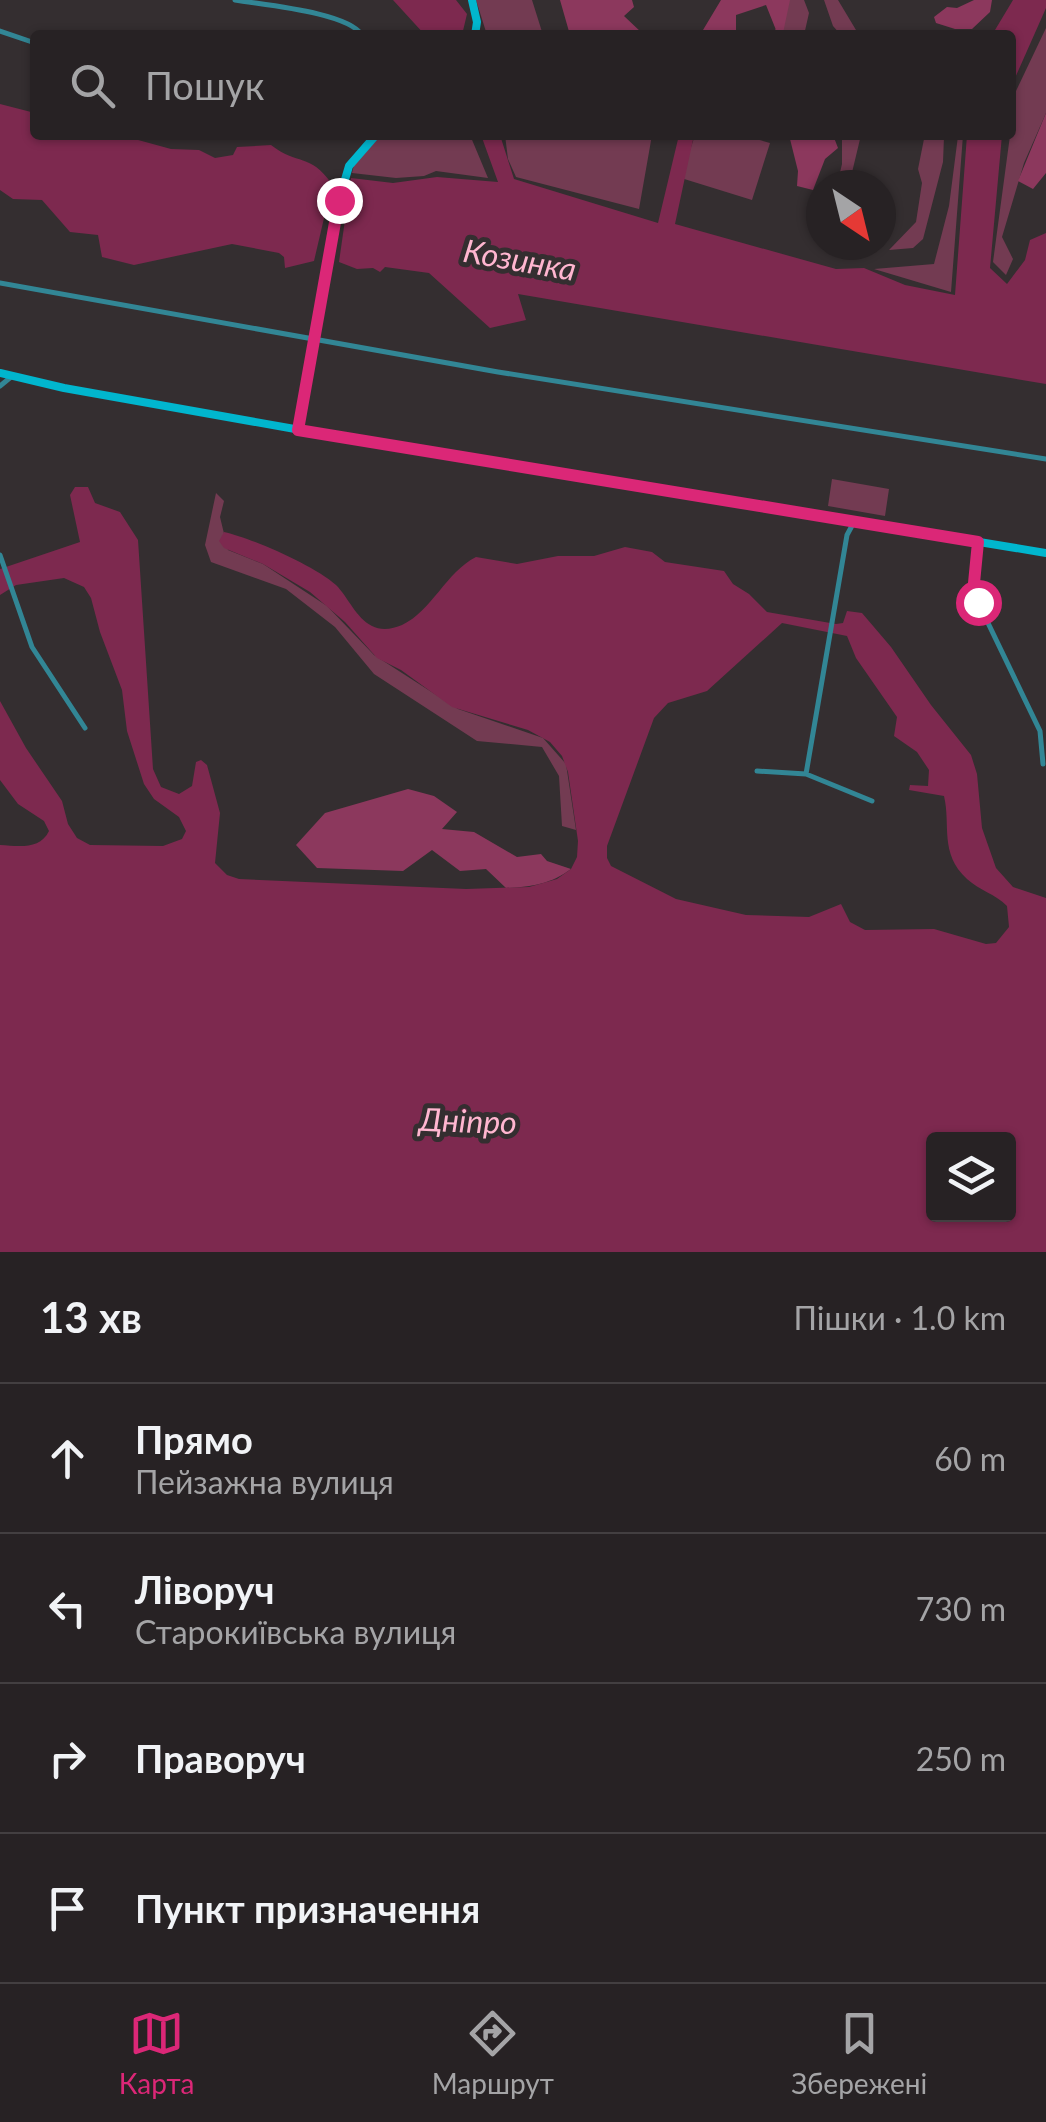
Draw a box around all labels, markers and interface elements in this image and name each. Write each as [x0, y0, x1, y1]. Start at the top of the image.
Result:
search box [30, 30, 1016, 140]
icon: search [65, 58, 120, 113]
text: Пошук [145, 62, 264, 108]
north arrow [806, 170, 896, 260]
route end [317, 178, 363, 224]
water label: Козинка [461, 230, 579, 288]
route start [956, 580, 1002, 626]
water label: Дніпро [416, 1099, 518, 1141]
map controls [926, 1132, 1016, 1222]
button: layers [926, 1132, 1016, 1222]
text: 13 хв [40, 1292, 142, 1342]
text: Пішки · 1.0 km [794, 1298, 1006, 1337]
text: Прямо [135, 1416, 253, 1462]
icon: ahead [40, 1431, 95, 1486]
text: 60 m [934, 1439, 1006, 1478]
text: Пейзажна вулиця [135, 1462, 394, 1501]
text: Ліворуч [135, 1566, 275, 1612]
icon: left [40, 1581, 95, 1636]
text: 730 m [916, 1589, 1006, 1628]
text: Старокиївська вулиця [135, 1612, 456, 1651]
icon: right [40, 1731, 95, 1786]
text: Праворуч [135, 1735, 306, 1781]
text: 250 m [916, 1739, 1006, 1778]
icon: arrive [40, 1881, 95, 1936]
text: Пункт призначення [135, 1885, 480, 1931]
tab: Карта [119, 2006, 194, 2100]
tab: Маршрут [432, 2006, 554, 2100]
tab: Збережені [791, 2006, 927, 2100]

